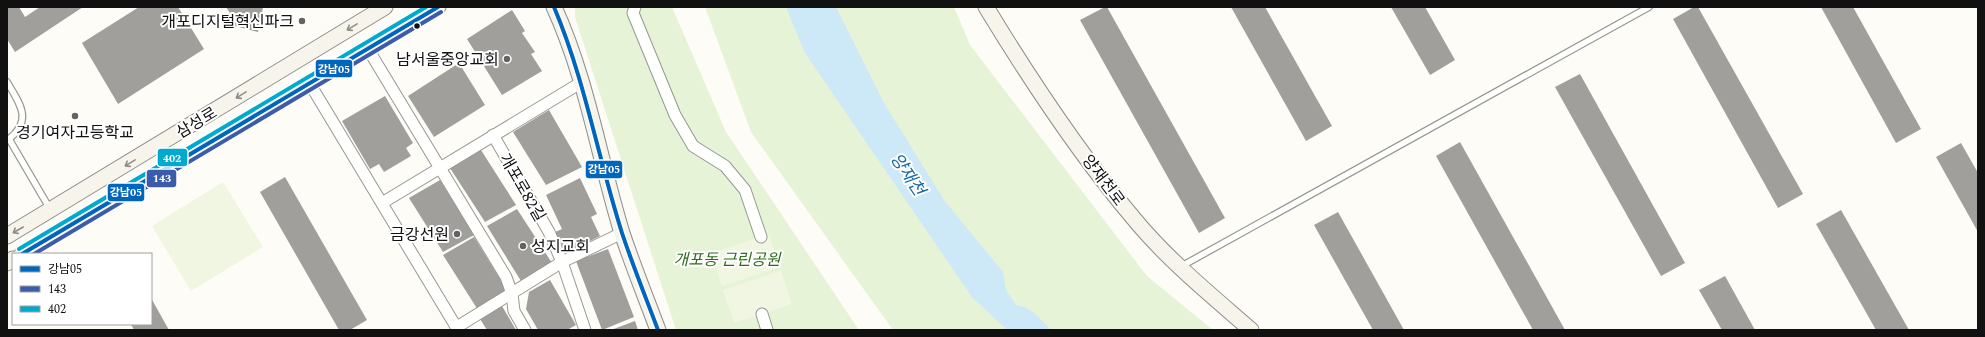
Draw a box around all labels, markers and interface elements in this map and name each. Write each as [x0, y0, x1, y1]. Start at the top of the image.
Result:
place label: 개포디지털혁신파크 [162, 10, 294, 34]
marker: 개포디지털혁신파크 [297, 16, 307, 26]
unlabelled marker [412, 21, 422, 31]
one-way arrow [346, 24, 358, 32]
place label: 남서울중앙교회 [396, 48, 499, 72]
marker: 남서울중앙교회 [502, 54, 512, 64]
line badge: 강남05 [315, 59, 353, 78]
text: 강남05 [318, 61, 350, 78]
one-way arrow [236, 91, 247, 99]
street label: 삼성로 [171, 101, 222, 145]
marker: 경기여자고등학교 [70, 111, 80, 121]
place label: 경기여자고등학교 [16, 121, 134, 145]
line badge: 402 [157, 148, 188, 167]
water label: 양재천 [883, 148, 932, 203]
street label: 개포로82길 [493, 149, 551, 226]
text: 402 [163, 150, 181, 167]
street label: 양재천로 [1076, 150, 1131, 212]
one-way arrow [124, 159, 136, 167]
line badge: 강남05 [585, 160, 623, 179]
text: 강남05 [588, 161, 620, 178]
line badge: 143 [146, 169, 177, 188]
text: 143 [153, 170, 171, 187]
line badge: 강남05 [107, 183, 145, 202]
text: 강남05 [110, 184, 142, 201]
place label: 금강선원 [390, 223, 449, 247]
one-way arrow [12, 226, 24, 234]
marker: 금강선원 [452, 229, 462, 239]
place label: 성지교회 [531, 235, 590, 259]
marker: 성지교회 [518, 241, 528, 251]
park label: 개포동 근린공원 [674, 248, 782, 272]
legend [12, 253, 152, 325]
text: 강남05 [48, 260, 82, 279]
text: 143 [48, 280, 66, 299]
text: 402 [48, 300, 66, 319]

